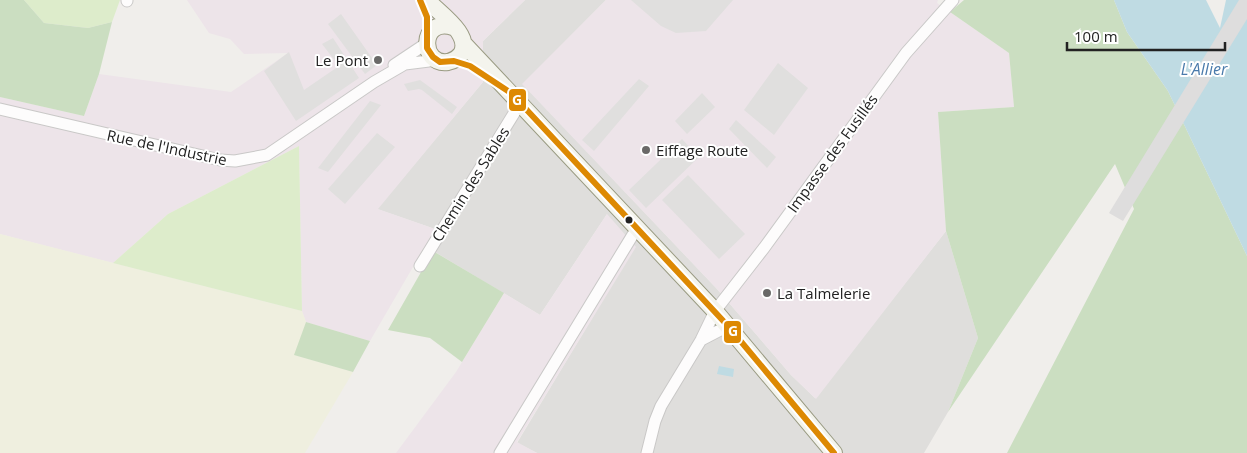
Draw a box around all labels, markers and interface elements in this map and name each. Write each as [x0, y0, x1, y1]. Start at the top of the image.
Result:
scale bar [1067, 20, 1224, 52]
text: 100 m [1074, 26, 1118, 46]
place label: Le Pont [315, 50, 368, 70]
marker: Le Pont [372, 54, 384, 66]
water label: L'Allier [1181, 58, 1228, 80]
line badge: G [508, 88, 527, 112]
text: G [512, 90, 522, 109]
street label: Impasse des Fusillés [782, 90, 882, 216]
street label: Chemin des Sables [427, 123, 513, 245]
street label: Rue de l'Industrie [105, 125, 229, 169]
place label: Eiffage Route [656, 140, 748, 160]
marker: Eiffage Route [640, 144, 652, 156]
unlabelled marker [624, 215, 634, 225]
place label: La Talmelerie [777, 283, 870, 303]
marker: La Talmelerie [761, 287, 773, 299]
line badge: G [723, 320, 742, 344]
text: G [728, 321, 738, 340]

